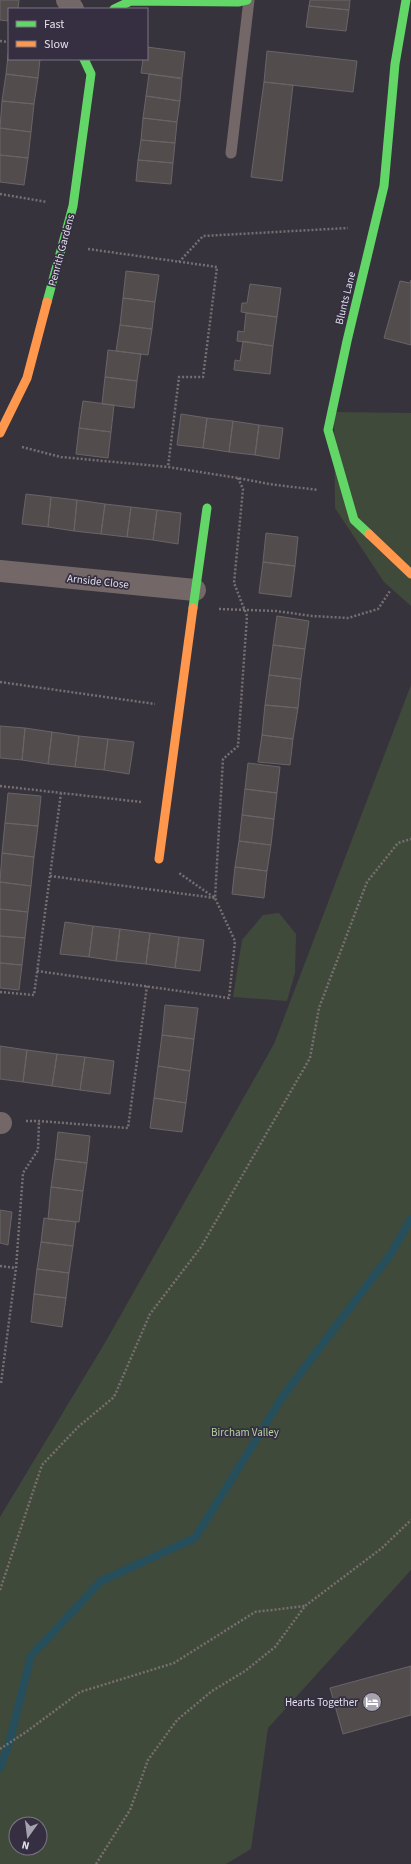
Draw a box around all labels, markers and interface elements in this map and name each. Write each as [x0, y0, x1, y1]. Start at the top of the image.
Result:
legend [8, 8, 148, 60]
text: Fast [44, 16, 64, 33]
text: Slow [44, 36, 69, 53]
street label: Penrith Gardens [45, 212, 78, 288]
street label: Blunts Lane [332, 270, 359, 326]
street label: Arnside Close [66, 571, 130, 592]
park label: Bircham Valley [211, 1425, 279, 1440]
hotel icon: Hearts Together [361, 1691, 383, 1713]
place label: Hearts Together [285, 1695, 358, 1710]
north arrow [8, 1816, 48, 1856]
text: N [20, 1837, 31, 1853]

